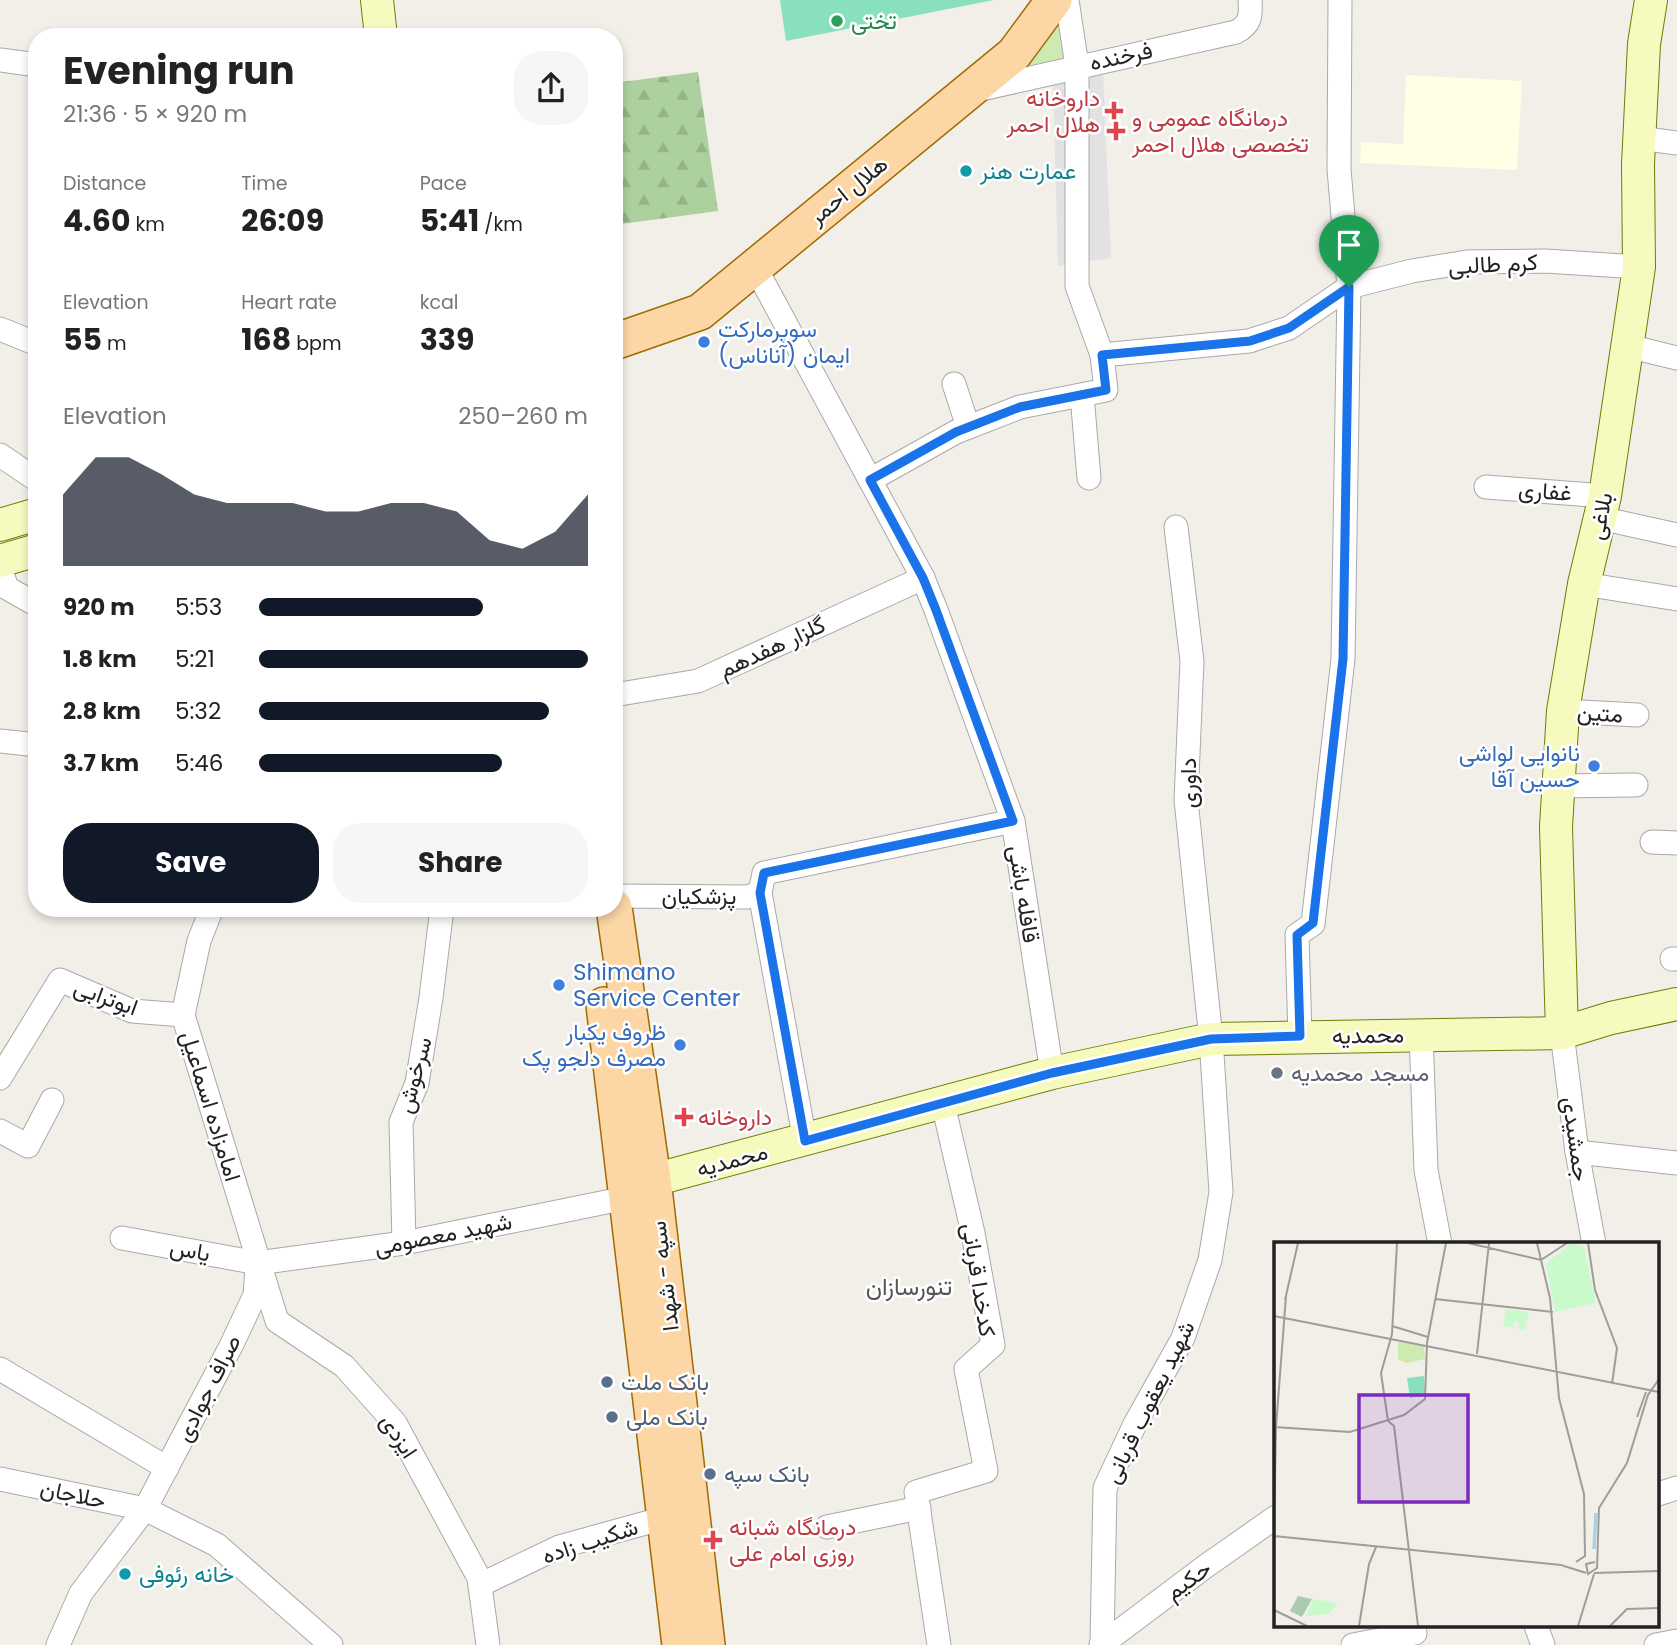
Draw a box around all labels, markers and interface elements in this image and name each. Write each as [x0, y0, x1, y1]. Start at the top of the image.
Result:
place label: تختی [851, 5, 897, 37]
marker: تختی [829, 13, 845, 29]
street label: فرخنده [1087, 34, 1155, 78]
text: Evening run [63, 44, 295, 97]
button: share [514, 51, 588, 125]
place label: داروخانه هلال احمر [1005, 82, 1100, 140]
text: 21:36 · 5 × 920 m [63, 98, 247, 130]
place label: درمانگاه عمومی و تخصصی هلال احمر [1131, 102, 1309, 160]
marker: داروخانه هلال احمر [1106, 103, 1122, 119]
marker: درمانگاه عمومی و تخصصی هلال احمر [1106, 121, 1126, 141]
street label: هلال احمر [801, 148, 894, 232]
place label: عمارت هنر [979, 155, 1076, 187]
marker: عمارت هنر [958, 163, 974, 179]
text: Distance [63, 170, 146, 197]
text: Time [241, 170, 288, 197]
text: Pace [420, 170, 467, 197]
text: 4.60 [63, 199, 130, 242]
text: 26:09 [241, 199, 324, 242]
text: 5:41 [420, 199, 479, 242]
text: km [130, 211, 165, 238]
text: /km [479, 211, 523, 238]
pin [1319, 215, 1379, 287]
icon: arrive [1330, 226, 1368, 264]
street label: کرم طالبی [1447, 246, 1539, 282]
text: Elevation [63, 289, 149, 316]
text: Heart rate [241, 289, 337, 316]
text: kcal [420, 289, 459, 316]
place label: سوپرمارکت ایمان (آناناس) [718, 313, 850, 371]
text: 55 [63, 318, 102, 361]
text: 168 [241, 318, 291, 361]
text: 339 [420, 318, 474, 361]
text: m [102, 330, 127, 357]
text: bpm [291, 330, 342, 357]
marker: سوپرمارکت ایمان (آناناس) [696, 334, 712, 350]
text: Elevation [63, 400, 167, 432]
text: 250–260 m [458, 400, 588, 432]
street label: غفاری [1517, 473, 1573, 509]
street label: بلاغی [1579, 489, 1621, 543]
text: 920 m [63, 591, 135, 623]
text: 5:53 [175, 591, 222, 623]
street label: گلزار هفدهم [713, 608, 831, 686]
text: 1.8 km [63, 643, 137, 675]
text: 5:21 [175, 643, 215, 675]
text: 2.8 km [63, 695, 141, 727]
text: 5:32 [175, 695, 221, 727]
street label: متین [1576, 695, 1624, 731]
place label: نانوایی لواشی حسین آقا [1459, 737, 1580, 795]
text: 3.7 km [63, 747, 139, 779]
text: 5:46 [175, 747, 223, 779]
street label: داوری [1172, 758, 1204, 808]
marker: نانوایی لواشی حسین آقا [1586, 758, 1602, 774]
button: Save [63, 823, 319, 903]
button: Share [333, 823, 588, 903]
street label: قافله باشی [1001, 843, 1047, 945]
street label: پزشکیان [662, 880, 736, 912]
place label: Shimano Service Center [573, 956, 740, 1014]
street label: ابوترابی [70, 971, 142, 1023]
marker: Shimano Service Center [551, 977, 567, 993]
place label: ظروف یکبار مصرف دلجو پک [522, 1016, 666, 1074]
street label: محمدیه [1331, 1018, 1405, 1052]
street label: امامزاده اسماعیل [173, 1027, 249, 1185]
street label: سرخوش [388, 1033, 440, 1117]
marker: ظروف یکبار مصرف دلجو پک [672, 1037, 688, 1053]
place label: مسجد محمدیه [1291, 1057, 1429, 1089]
marker: مسجد محمدیه [1269, 1065, 1285, 1081]
street label: جمشیدی [1554, 1095, 1598, 1183]
place label: داروخانه [698, 1101, 772, 1133]
marker: داروخانه [676, 1109, 692, 1125]
street label: محمدیه [693, 1135, 771, 1185]
street label: شهید معصومی [372, 1205, 514, 1263]
street label: سپه - شهدا [641, 1219, 687, 1333]
street label: کدخدا قربانی [954, 1221, 1004, 1339]
street label: یاس [167, 1231, 213, 1269]
inset map [1274, 1242, 1660, 1628]
district label: تنورسازان [866, 1270, 952, 1303]
street label: شهید یعقوب قربانی [1096, 1315, 1202, 1489]
street label: صراف جوادی [167, 1329, 249, 1447]
place label: بانک ملت [621, 1366, 709, 1398]
marker: بانک ملت [599, 1374, 615, 1390]
place label: بانک ملی [626, 1401, 708, 1433]
street label: ایزدی [373, 1407, 425, 1465]
marker: بانک ملی [604, 1409, 620, 1425]
place label: بانک سپه [724, 1458, 810, 1490]
marker: بانک سپه [702, 1466, 718, 1482]
street label: حلاجان [37, 1471, 109, 1517]
street label: شکیب زاده [538, 1510, 642, 1572]
place label: درمانگاه شبانه روزی امام علی [729, 1511, 856, 1569]
marker: درمانگاه شبانه روزی امام علی [703, 1530, 723, 1550]
street label: حکیم [1158, 1552, 1218, 1608]
place label: خانه رئوفی [139, 1558, 234, 1590]
marker: خانه رئوفی [117, 1566, 133, 1582]

